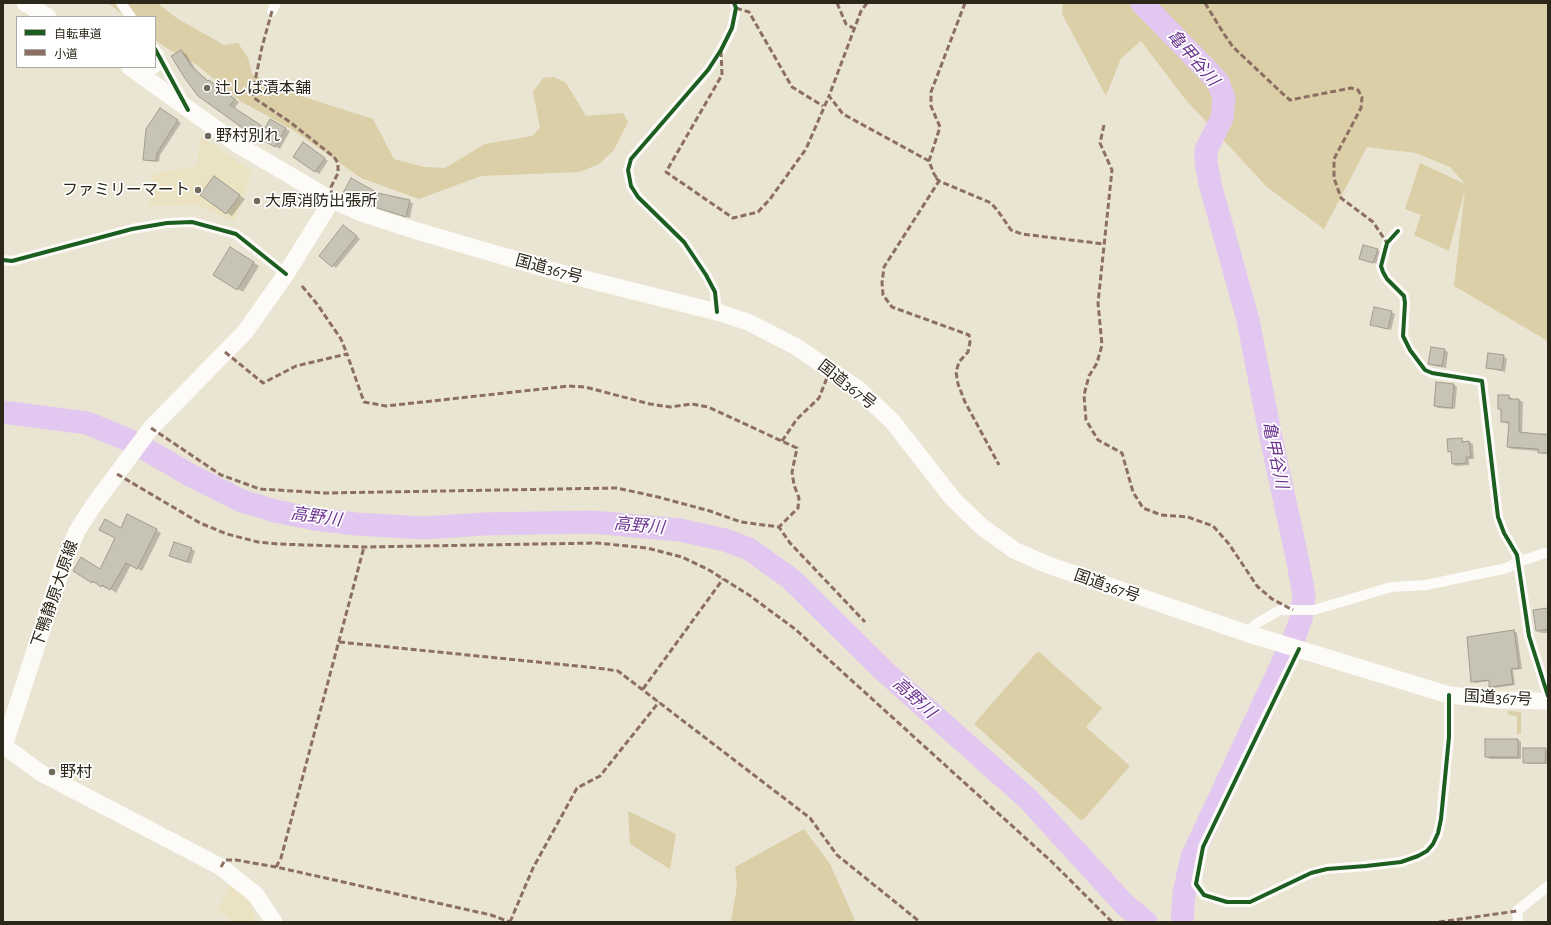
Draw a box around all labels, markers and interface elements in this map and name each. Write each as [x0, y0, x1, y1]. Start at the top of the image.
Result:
legend [16, 16, 156, 68]
water label: 亀甲谷川 [1163, 26, 1223, 90]
text: 自転車道 [54, 28, 102, 40]
text: 小道 [54, 48, 78, 60]
place label: 辻しば漬本舗 [215, 78, 311, 98]
marker: 辻しば漬本舗 [202, 83, 212, 93]
place label: 野村別れ [216, 126, 280, 146]
marker: 野村別れ [203, 131, 213, 141]
place label: ファミリーマート [62, 180, 190, 200]
marker: ファミリーマート [193, 185, 203, 195]
place label: 大原消防出張所 [265, 191, 377, 211]
marker: 大原消防出張所 [252, 196, 262, 206]
street label: 国道367号 [513, 251, 585, 287]
street label: 国道367号 [814, 356, 880, 414]
water label: 亀甲谷川 [1258, 420, 1292, 490]
water label: 高野川 [289, 503, 343, 531]
water label: 高野川 [613, 514, 665, 538]
street label: 下鴨静原大原線 [28, 538, 82, 650]
street label: 国道367号 [1071, 566, 1143, 606]
water label: 高野川 [888, 673, 940, 723]
street label: 国道367号 [1463, 687, 1533, 709]
place label: 野村 [60, 762, 92, 782]
marker: 野村 [47, 767, 57, 777]

